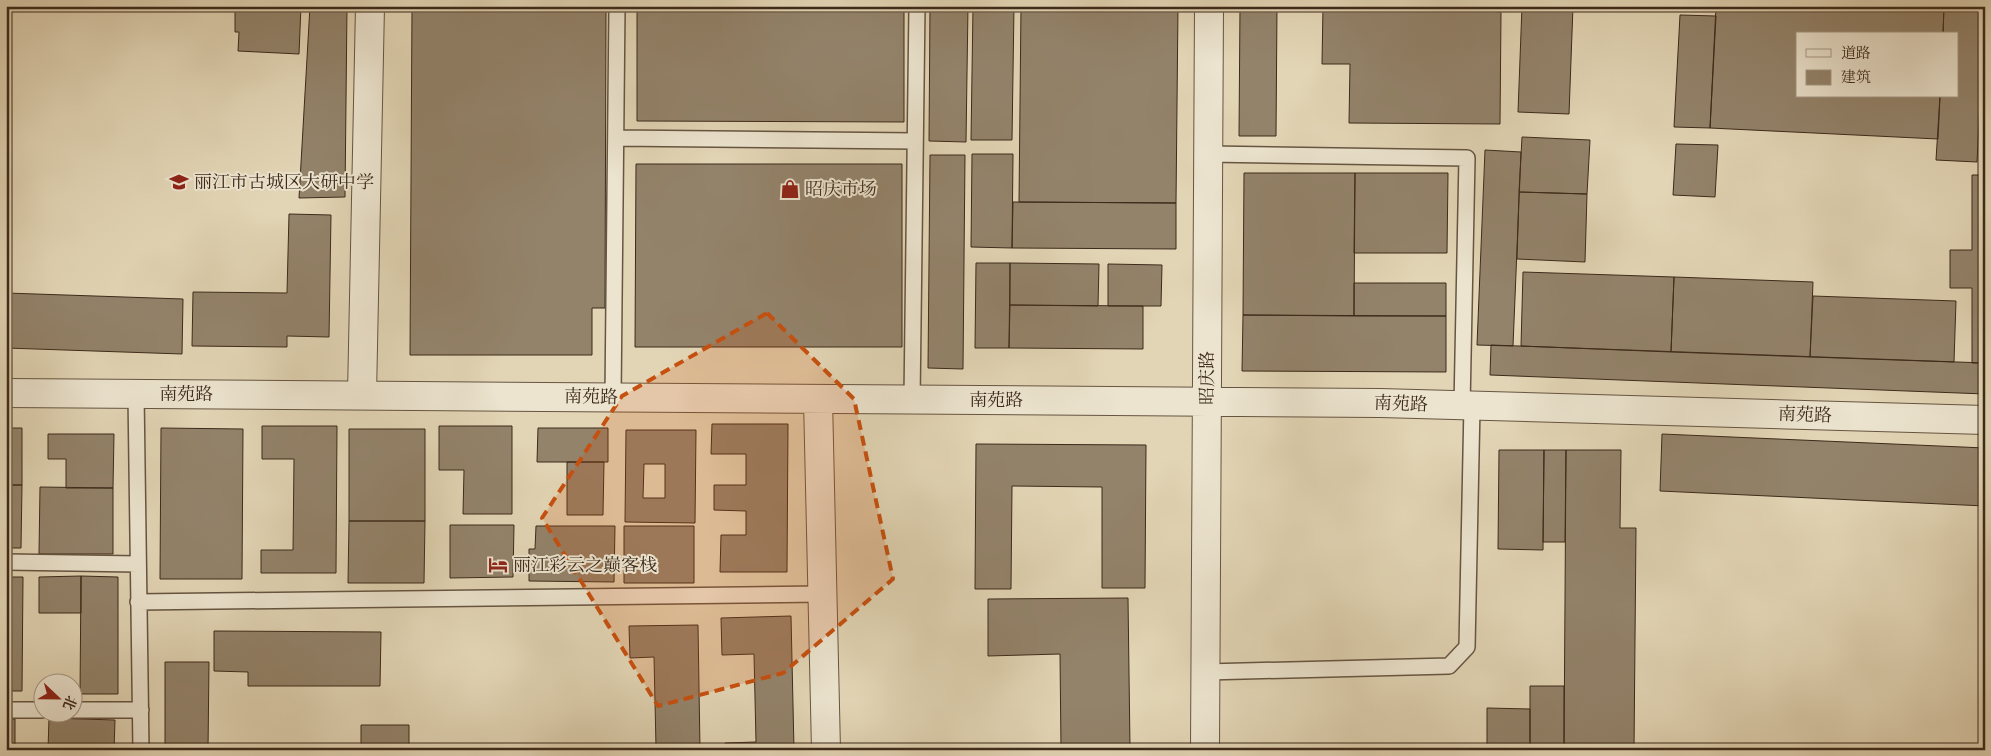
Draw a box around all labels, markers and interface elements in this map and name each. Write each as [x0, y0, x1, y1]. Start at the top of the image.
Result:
legend [1796, 32, 1958, 98]
text: 道路 [1841, 44, 1871, 63]
text: 建筑 [1841, 68, 1871, 87]
school or university icon: 丽江市古城区大研中学 [168, 171, 190, 193]
place label: 丽江市古城区大研中学 [194, 171, 374, 194]
shop icon: 昭庆市场 [779, 178, 801, 200]
place label: 昭庆市场 [805, 178, 877, 201]
street label: 昭庆路 [1196, 351, 1219, 405]
street label: 南苑路 [159, 383, 213, 406]
street label: 南苑路 [564, 385, 618, 409]
street label: 南苑路 [969, 389, 1023, 412]
street label: 南苑路 [1374, 392, 1428, 416]
street label: 南苑路 [1778, 403, 1832, 427]
hotel icon: 丽江彩云之巅客栈 [487, 554, 509, 576]
place label: 丽江彩云之巅客栈 [513, 554, 657, 577]
north arrow [32, 674, 82, 724]
text: 北 [58, 693, 80, 712]

